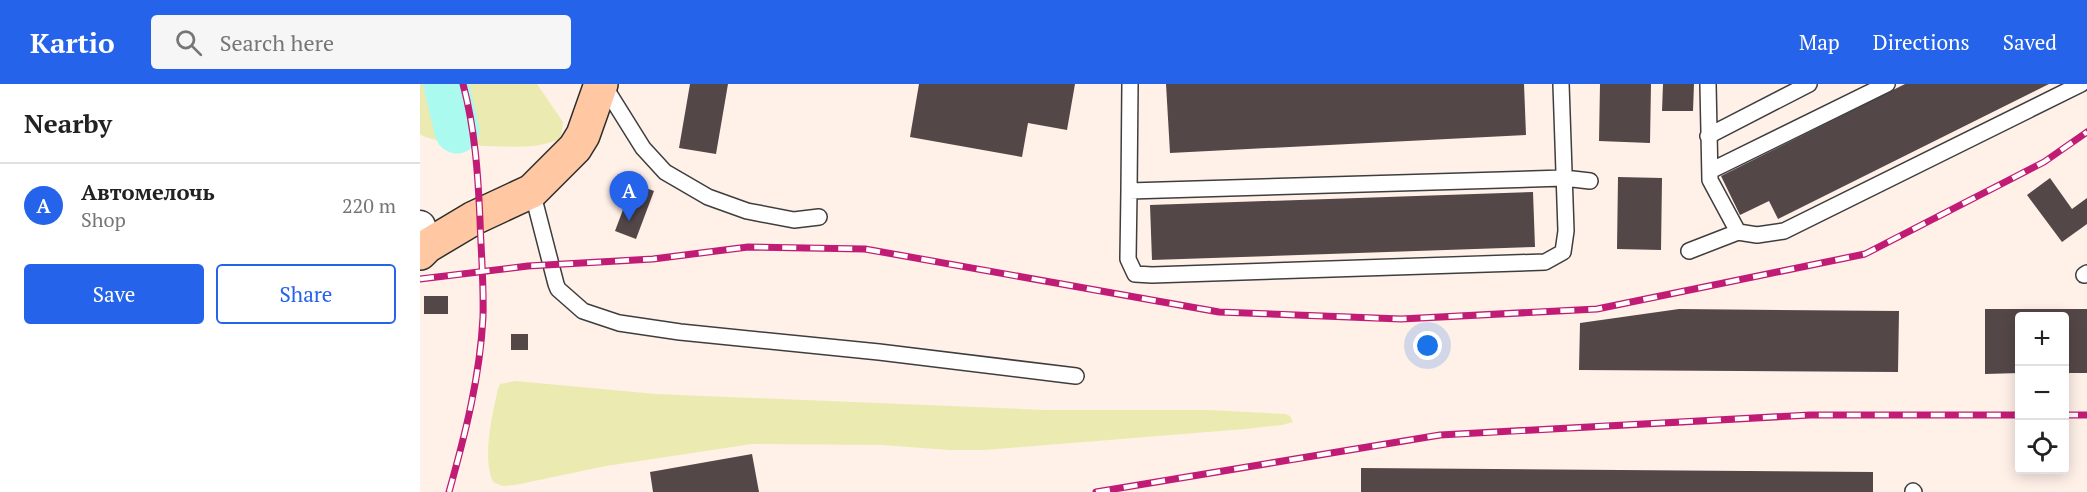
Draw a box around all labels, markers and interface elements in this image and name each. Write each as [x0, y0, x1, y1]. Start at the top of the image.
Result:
search box [151, 15, 571, 69]
text: Kartio [30, 24, 115, 61]
icon: search [172, 26, 205, 59]
text: Search here [220, 28, 334, 57]
text: Map [1799, 28, 1840, 56]
text: Directions [1873, 28, 1970, 56]
text: Saved [2003, 28, 2057, 56]
text: Nearby [24, 106, 112, 140]
pin: A [610, 172, 648, 221]
text: Автомелочь [81, 177, 215, 206]
text: A [36, 192, 51, 219]
text: 220 m [342, 192, 396, 219]
text: Shop [81, 206, 126, 233]
button: Save [24, 264, 204, 324]
button: Share [216, 264, 396, 324]
map controls [2015, 312, 2069, 474]
button: + [2015, 312, 2069, 366]
your location [1413, 331, 1442, 360]
button: − [2015, 366, 2069, 420]
button: locate [2015, 420, 2069, 474]

